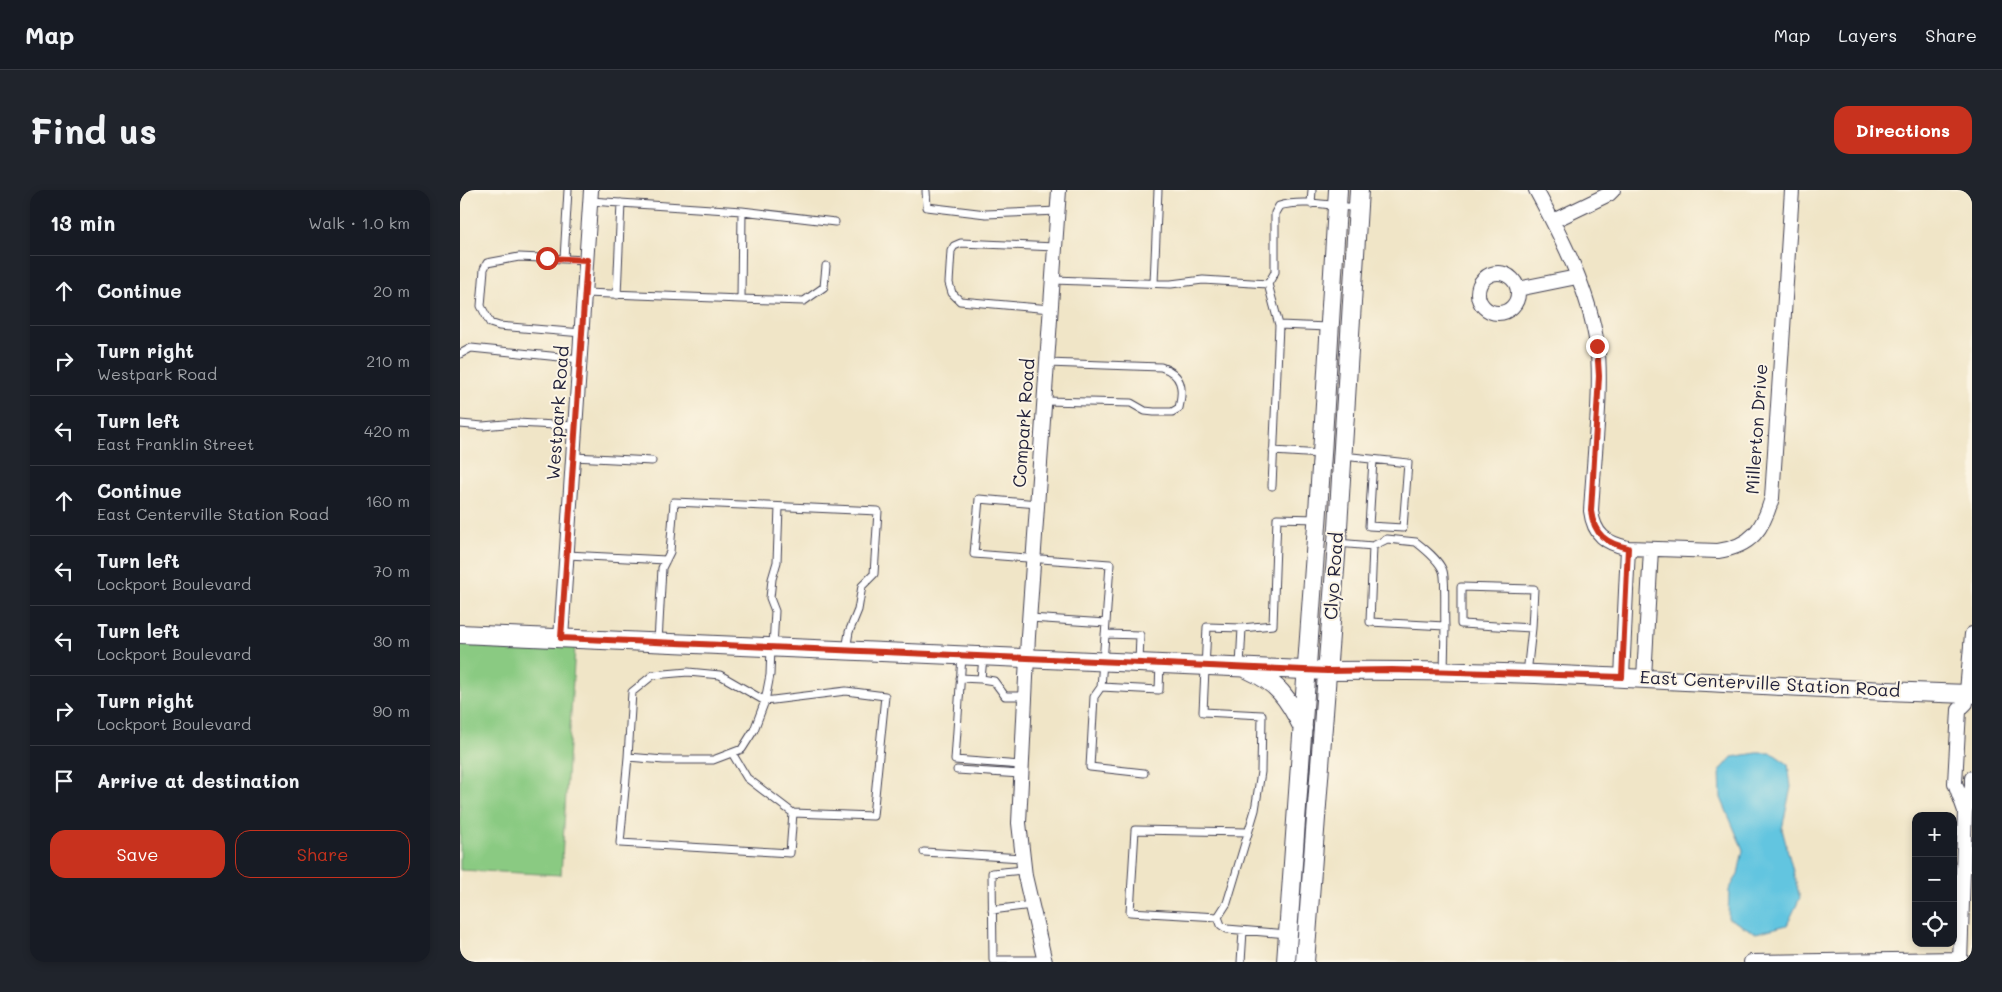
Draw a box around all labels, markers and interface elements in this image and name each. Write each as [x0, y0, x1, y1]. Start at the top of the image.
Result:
text: Map [25, 19, 74, 50]
text: Map [1774, 23, 1810, 47]
text: Layers [1838, 23, 1897, 47]
text: Share [1925, 23, 1977, 47]
button: Directions [1834, 106, 1972, 154]
text: Find us [30, 107, 157, 153]
text: 13 min [50, 209, 115, 236]
text: Walk · 1.0 km [308, 212, 410, 233]
route start [536, 247, 559, 270]
icon: ahead [50, 277, 78, 305]
text: Continue [97, 278, 182, 303]
text: 20 m [373, 280, 410, 301]
route end [1586, 335, 1609, 358]
text: Turn right [97, 338, 194, 363]
street label: Westpark Road [540, 345, 574, 481]
icon: right [50, 347, 78, 375]
text: 210 m [366, 350, 410, 371]
street label: Compark Road [1007, 358, 1039, 488]
text: Westpark Road [97, 363, 217, 384]
street label: Millerton Drive [1739, 363, 1773, 495]
text: Turn left [97, 408, 180, 433]
icon: left [50, 417, 78, 445]
text: 420 m [364, 420, 410, 441]
text: East Franklin Street [97, 433, 254, 454]
text: Continue [97, 478, 182, 503]
icon: ahead [50, 487, 78, 515]
text: 160 m [365, 490, 410, 511]
text: East Centerville Station Road [97, 503, 329, 524]
street label: Clyo Road [1318, 531, 1348, 621]
text: Turn left [97, 548, 180, 573]
icon: left [50, 557, 78, 585]
text: 70 m [373, 560, 410, 581]
text: Lockport Boulevard [97, 573, 251, 594]
text: Turn left [97, 618, 180, 643]
icon: left [50, 627, 78, 655]
text: 30 m [373, 630, 410, 651]
text: Lockport Boulevard [97, 643, 251, 664]
street label: East Centerville Station Road [1639, 664, 1901, 702]
text: Turn right [97, 688, 194, 713]
icon: right [50, 697, 78, 725]
text: 90 m [373, 700, 410, 721]
text: Lockport Boulevard [97, 713, 251, 734]
icon: arrive [50, 767, 78, 795]
text: Arrive at destination [97, 768, 300, 793]
map controls [1912, 812, 1957, 947]
button: + [1912, 812, 1957, 857]
button: Save [50, 830, 225, 878]
button: Share [235, 830, 410, 878]
button: − [1912, 857, 1957, 902]
button: locate [1912, 902, 1957, 947]

